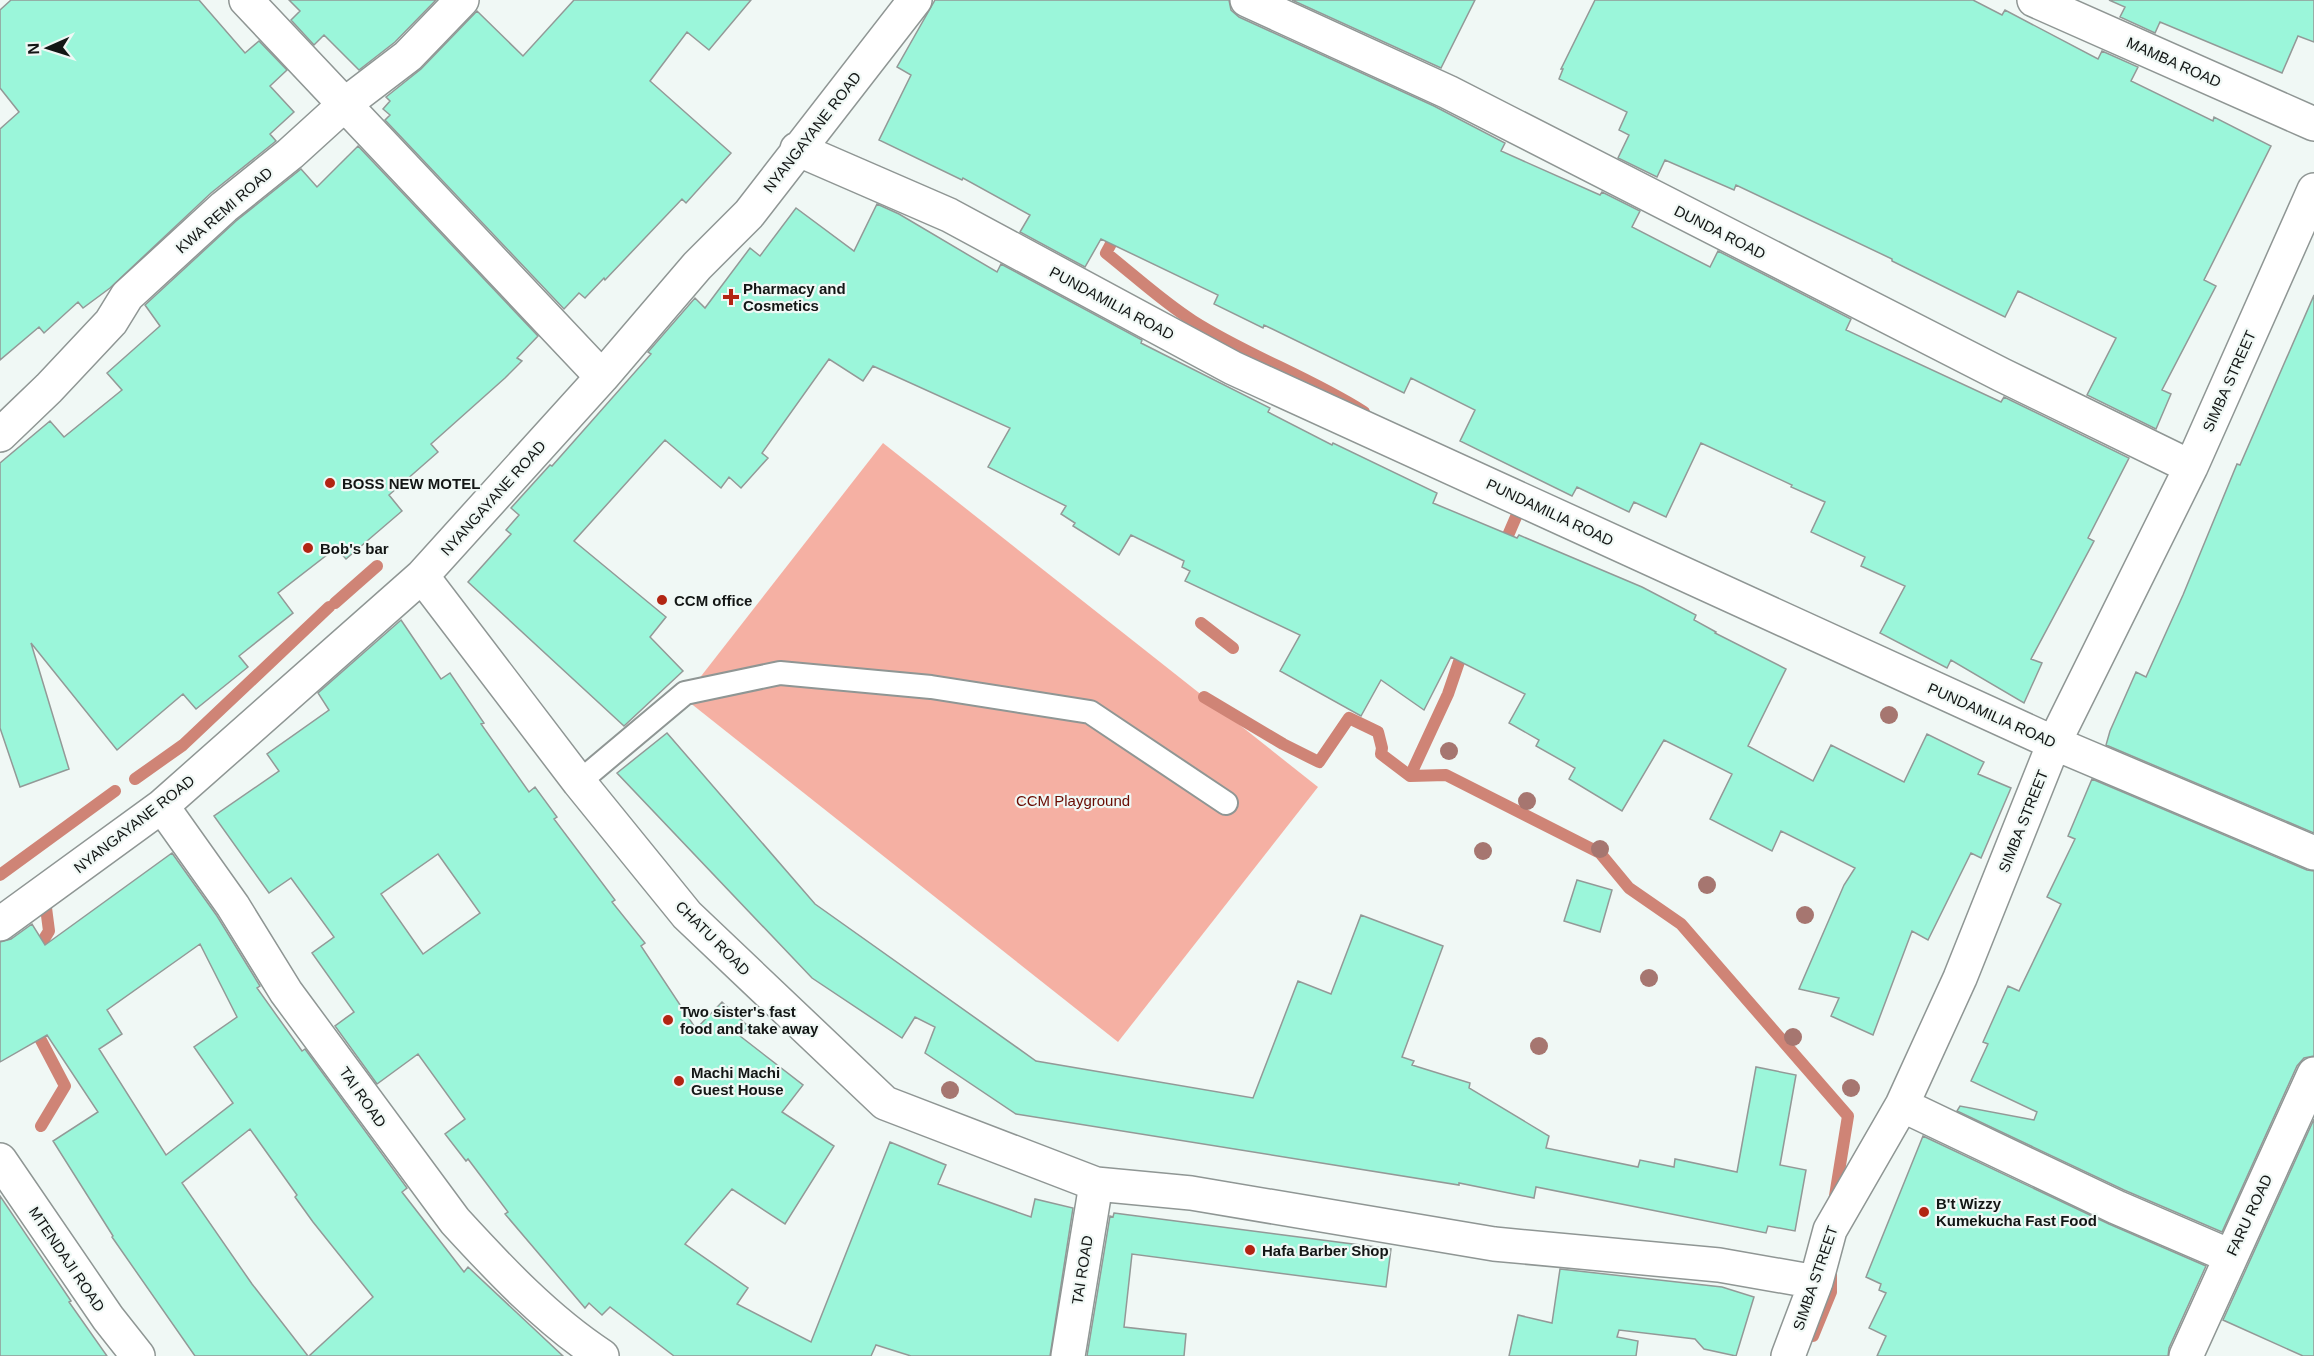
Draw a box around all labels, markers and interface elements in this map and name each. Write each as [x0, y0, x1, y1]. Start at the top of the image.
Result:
north arrow [18, 18, 78, 78]
street label: MAMBA ROAD [2124, 34, 2224, 91]
text: N [25, 43, 42, 55]
street label: NYANGAYANE ROAD [760, 68, 864, 196]
street label: KWA REMI ROAD [172, 163, 276, 256]
street label: DUNDA ROAD [1672, 202, 1769, 262]
street label: PUNDAMILIA ROAD [1047, 263, 1177, 343]
place label: Pharmacy and Cosmetics [743, 280, 846, 314]
marker: Pharmacy and Cosmetics [724, 290, 738, 304]
street label: SIMBA STREET [2199, 328, 2259, 434]
street label: NYANGAYANE ROAD [437, 437, 549, 559]
place label: BOSS NEW MOTEL [342, 475, 480, 492]
street label: PUNDAMILIA ROAD [1484, 475, 1616, 549]
marker: BOSS NEW MOTEL [323, 476, 337, 490]
place label: Bob's bar [320, 540, 389, 557]
marker: Bob's bar [301, 541, 315, 555]
place label: CCM office [674, 592, 752, 609]
marker: CCM office [655, 593, 669, 607]
street label: PUNDAMILIA ROAD [1925, 679, 2059, 751]
street label: SIMBA STREET [1995, 767, 2051, 875]
street label: NYANGAYANE ROAD [70, 772, 198, 876]
park label: CCM Playground [1016, 792, 1130, 809]
street label: CHATU ROAD [672, 897, 754, 979]
place label: Two sister's fast food and take away [680, 1003, 819, 1037]
marker: Two sister's fast food and take away [661, 1013, 675, 1027]
street label: TAI ROAD [336, 1064, 390, 1131]
place label: Machi Machi Guest House [691, 1064, 784, 1098]
marker: Machi Machi Guest House [672, 1074, 686, 1088]
street label: FARU ROAD [2223, 1172, 2275, 1258]
place label: B't Wizzy Kumekucha Fast Food [1936, 1195, 2097, 1229]
street label: MTENDAJI ROAD [26, 1203, 108, 1315]
marker: B't Wizzy Kumekucha Fast Food [1917, 1205, 1931, 1219]
street label: SIMBA STREET [1789, 1224, 1841, 1332]
street label: TAI ROAD [1068, 1234, 1096, 1306]
place label: Hafa Barber Shop [1262, 1242, 1389, 1259]
marker: Hafa Barber Shop [1243, 1243, 1257, 1257]

